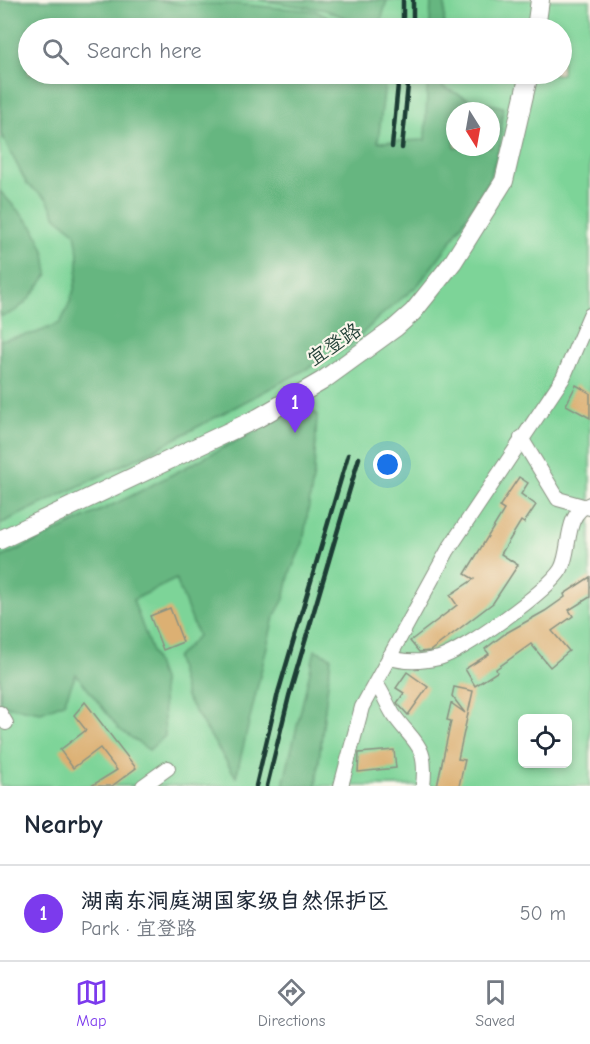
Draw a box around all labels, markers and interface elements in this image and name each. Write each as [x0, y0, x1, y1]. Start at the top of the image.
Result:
search box [18, 18, 572, 84]
icon: search [39, 35, 72, 68]
text: Search here [87, 38, 202, 64]
north arrow [446, 102, 500, 156]
street label: 宜登路 [303, 318, 366, 371]
pin: 1 [276, 384, 314, 433]
your location [373, 450, 402, 479]
map controls [518, 714, 572, 768]
button: locate [518, 714, 572, 768]
text: Nearby [24, 810, 103, 840]
text: 湖南东洞庭湖国家级自然保护区 [81, 888, 389, 914]
text: 1 [40, 902, 47, 925]
text: 50 m [520, 902, 566, 925]
text: Park · 宜登路 [81, 917, 196, 940]
tab: Map [75, 976, 108, 1030]
tab: Directions [258, 976, 325, 1030]
tab: Saved [475, 976, 515, 1030]

